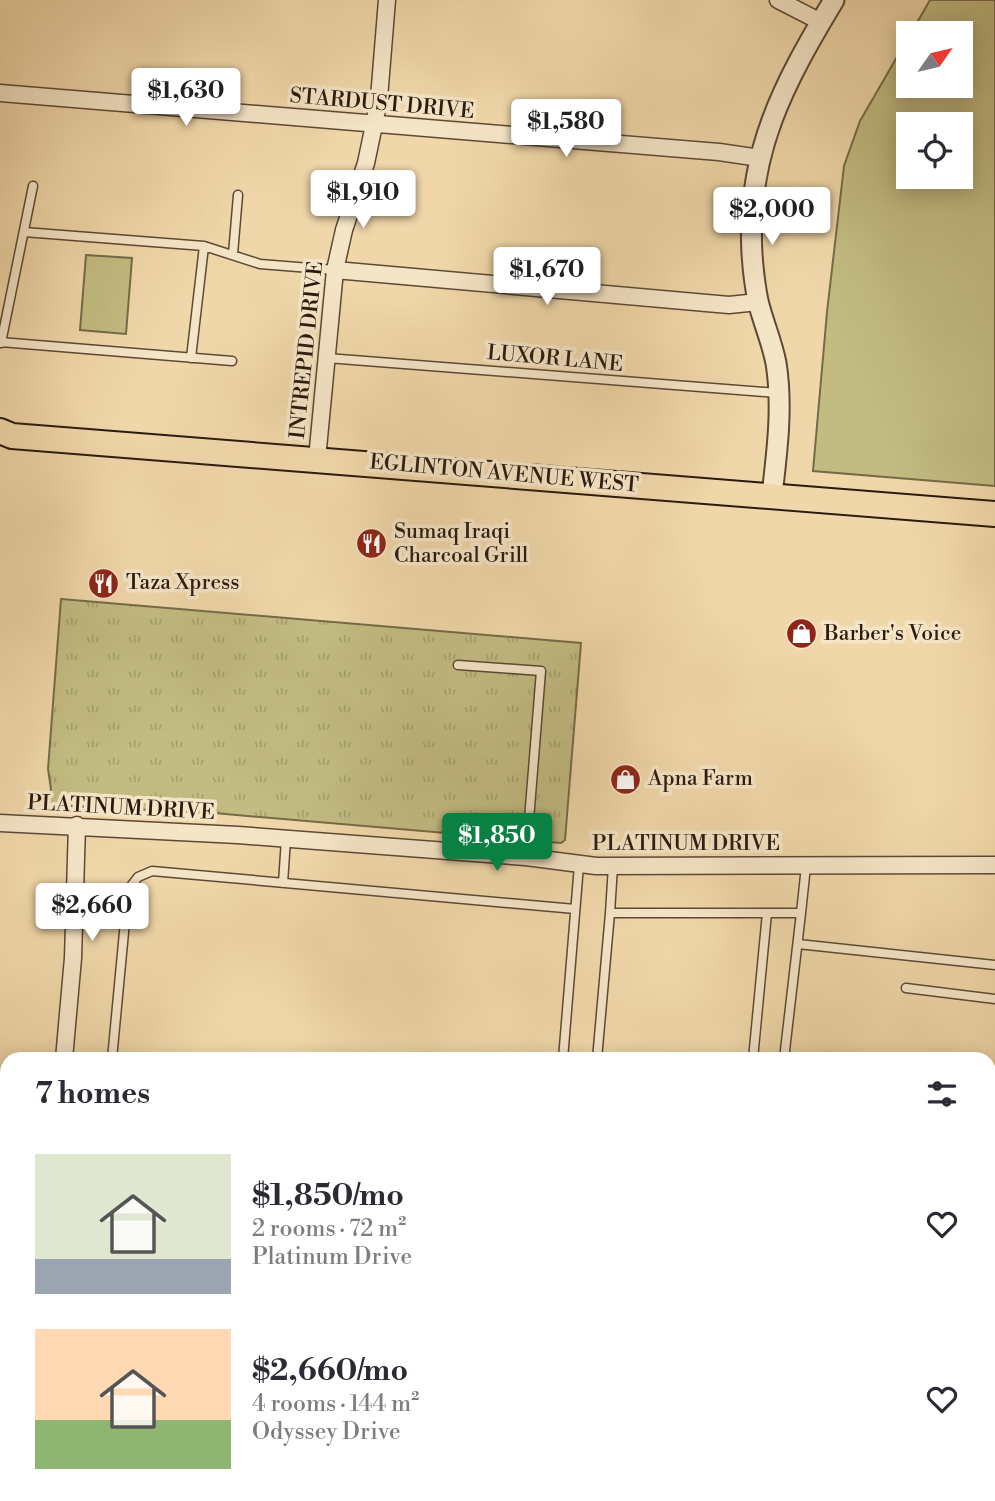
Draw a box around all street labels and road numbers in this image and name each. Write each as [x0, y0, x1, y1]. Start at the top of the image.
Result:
street label: STARDUST DRIVE [289, 83, 475, 125]
street label: INTREPID DRIVE [285, 260, 329, 440]
street label: LUXOR LANE [486, 340, 624, 378]
street label: EGLINTON AVENUE WEST [368, 449, 640, 499]
street label: PLATINUM DRIVE [27, 790, 215, 826]
street label: PLATINUM DRIVE [592, 831, 780, 857]

